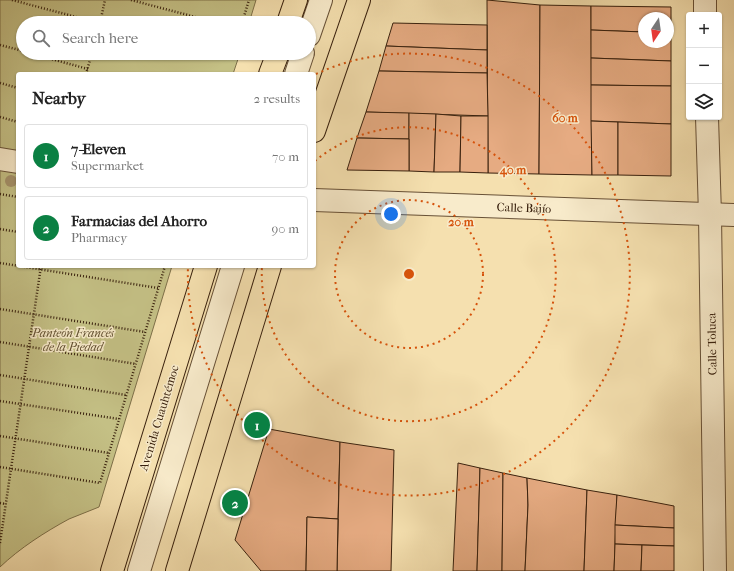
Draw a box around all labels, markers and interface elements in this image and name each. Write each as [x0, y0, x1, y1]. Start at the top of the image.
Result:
north arrow [638, 12, 674, 48]
map controls [686, 12, 722, 120]
button: + [686, 12, 722, 48]
search box [16, 16, 316, 60]
icon: search [30, 27, 52, 49]
text: Search here [62, 29, 138, 47]
button: − [686, 48, 722, 84]
button: layers [686, 84, 722, 120]
text: Nearby [32, 88, 86, 108]
text: 2 results [254, 91, 300, 106]
text: 60 m [552, 111, 579, 125]
text: 7-Eleven [71, 140, 126, 158]
text: 1 [44, 149, 48, 164]
text: 70 m [272, 149, 299, 164]
text: Supermarket [71, 158, 144, 173]
text: 40 m [499, 163, 527, 178]
street label: Calle Bajío [496, 200, 552, 216]
your location [381, 204, 401, 224]
text: Farmacias del Ahorro [71, 212, 207, 230]
text: 20 m [448, 215, 475, 229]
text: 2 [43, 221, 49, 236]
text: 90 m [271, 221, 299, 236]
text: Pharmacy [71, 230, 127, 245]
centre of rings [402, 267, 416, 281]
street label: Calle Toluca [704, 312, 720, 375]
park label: Panteón Francés de la Piedad [31, 326, 114, 354]
street label: Avenida Cuauhtémoc [136, 364, 182, 473]
pin: 1 [244, 410, 270, 440]
pin: 2 [222, 488, 248, 518]

